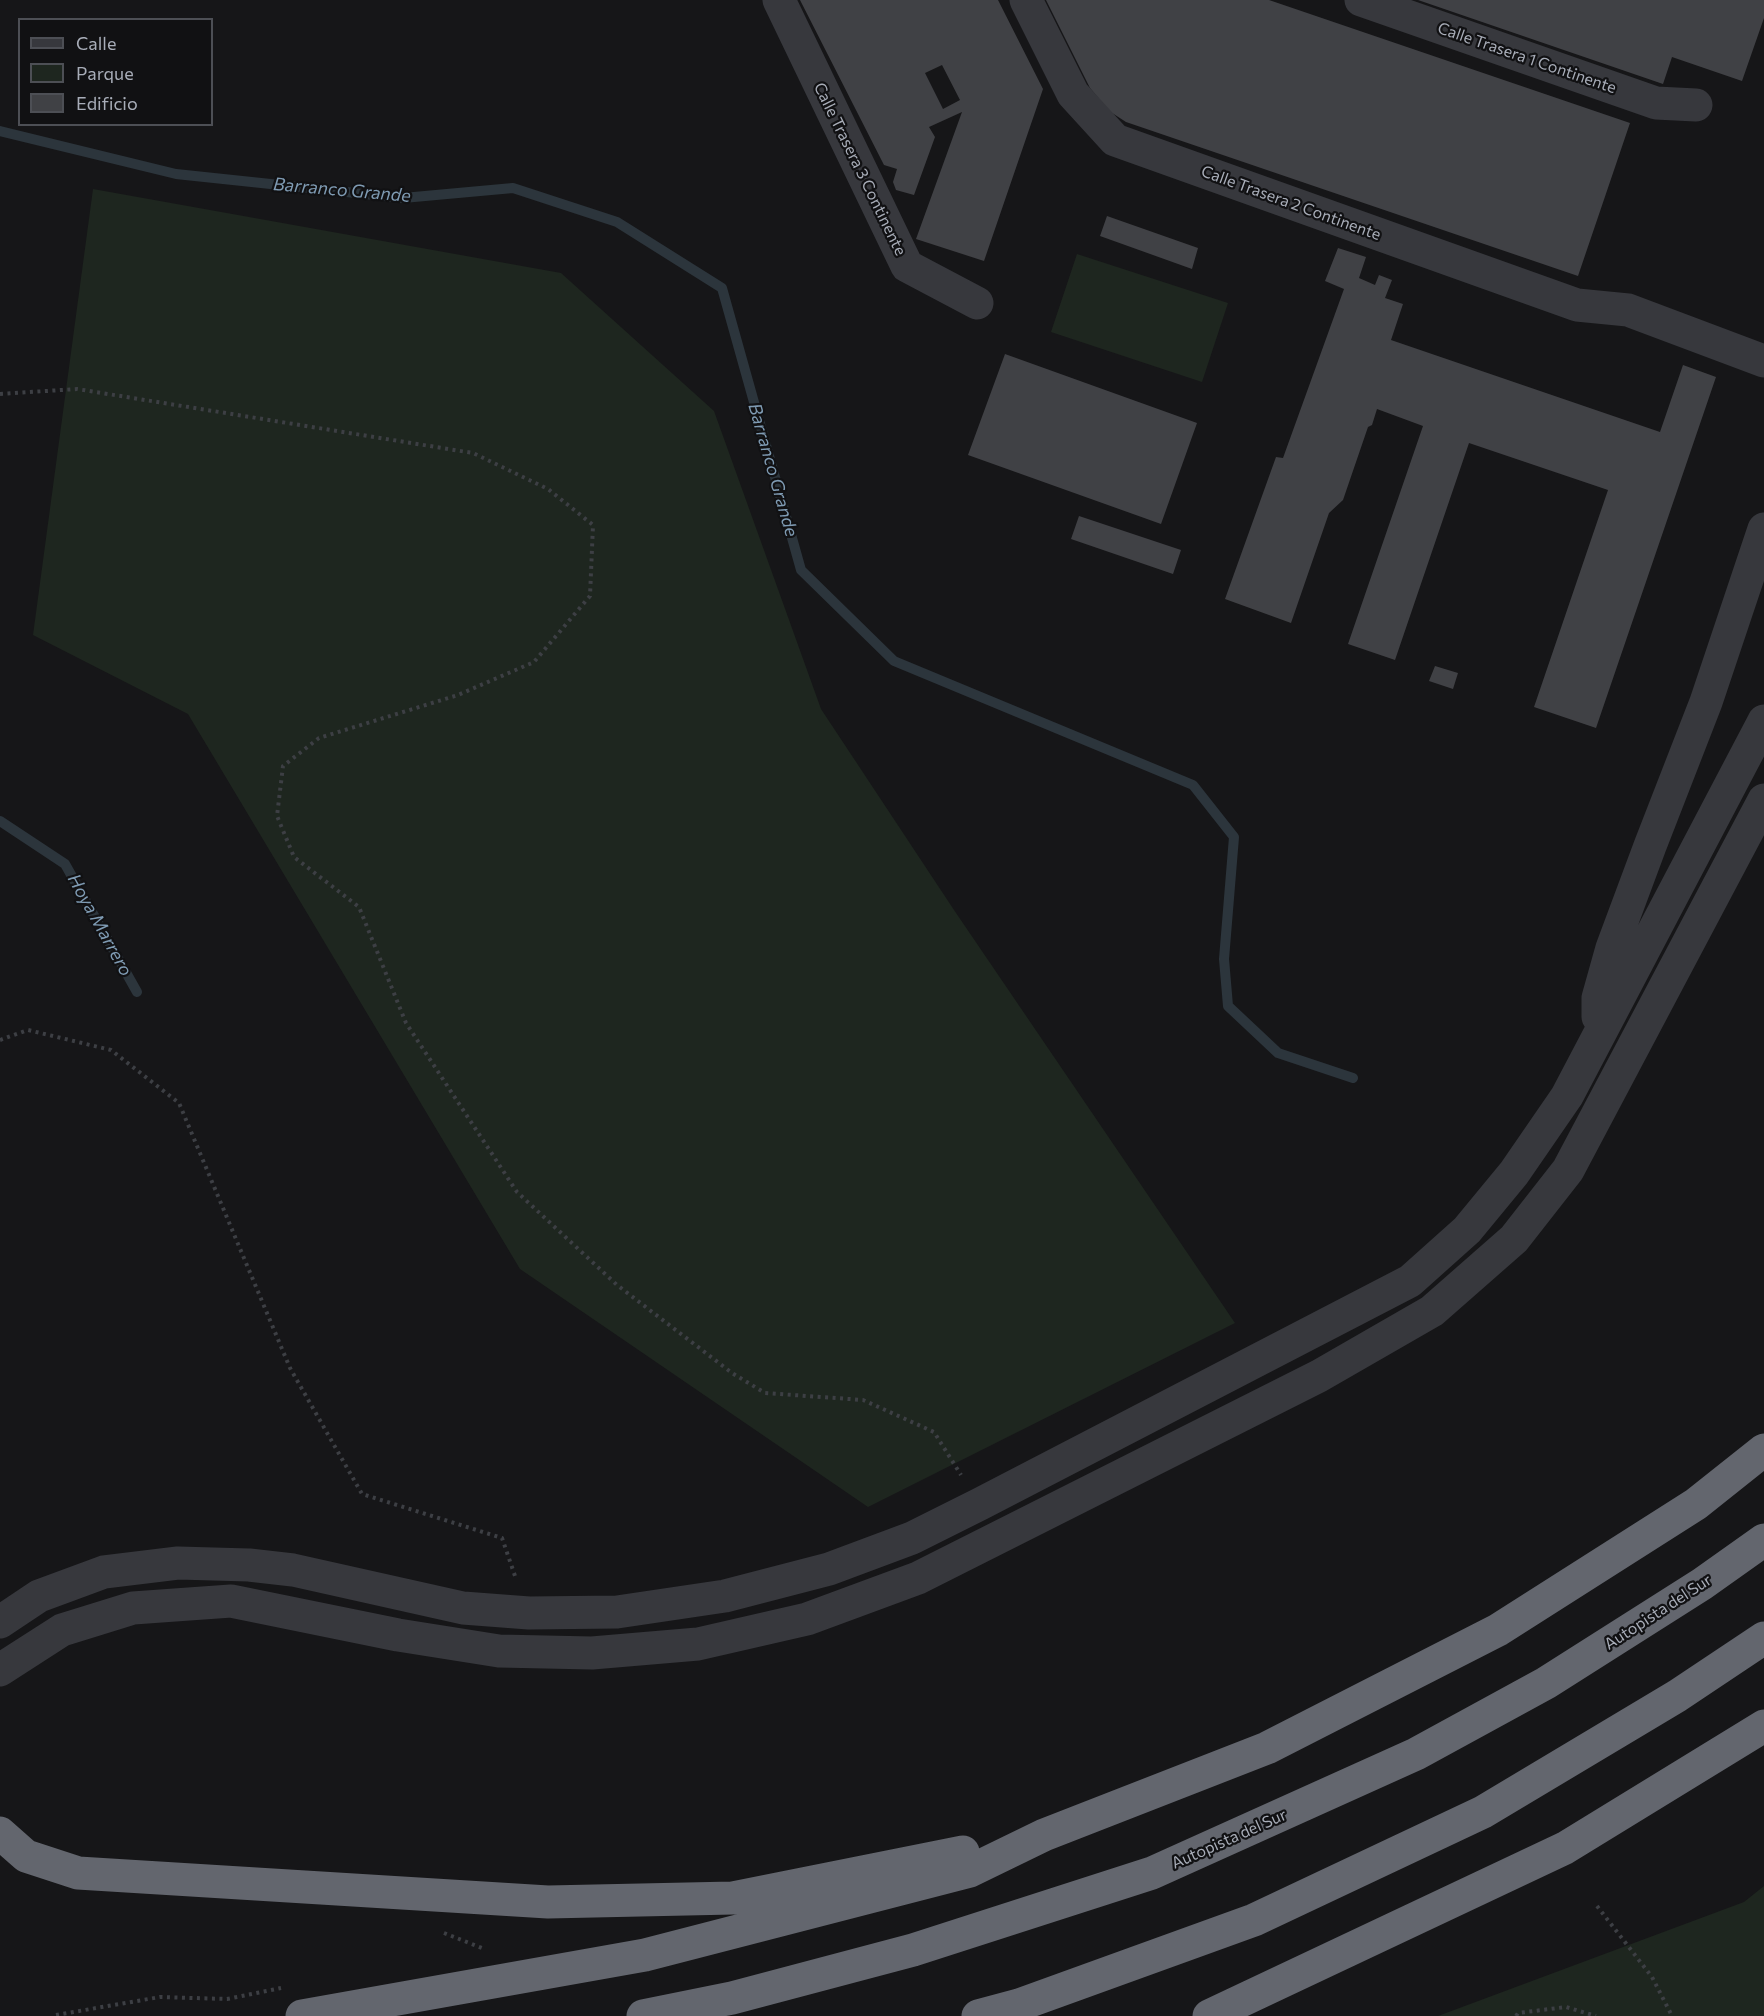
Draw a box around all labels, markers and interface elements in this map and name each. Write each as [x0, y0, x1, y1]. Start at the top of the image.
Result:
legend [18, 18, 213, 126]
street label: Calle Trasera 1 Continente [1435, 18, 1619, 98]
text: Calle [76, 32, 116, 54]
text: Parque [76, 62, 134, 84]
street label: Calle Trasera 3 Continente [810, 79, 910, 259]
text: Edificio [76, 92, 138, 114]
street label: Calle Trasera 2 Continente [1199, 162, 1383, 244]
water label: Barranco Grande [272, 173, 412, 207]
water label: Barranco Grande [744, 401, 802, 539]
water label: Hoya Marrero [63, 870, 137, 980]
street label: Autopista del Sur [1601, 1570, 1715, 1654]
street label: Autopista del Sur [1168, 1805, 1290, 1873]

